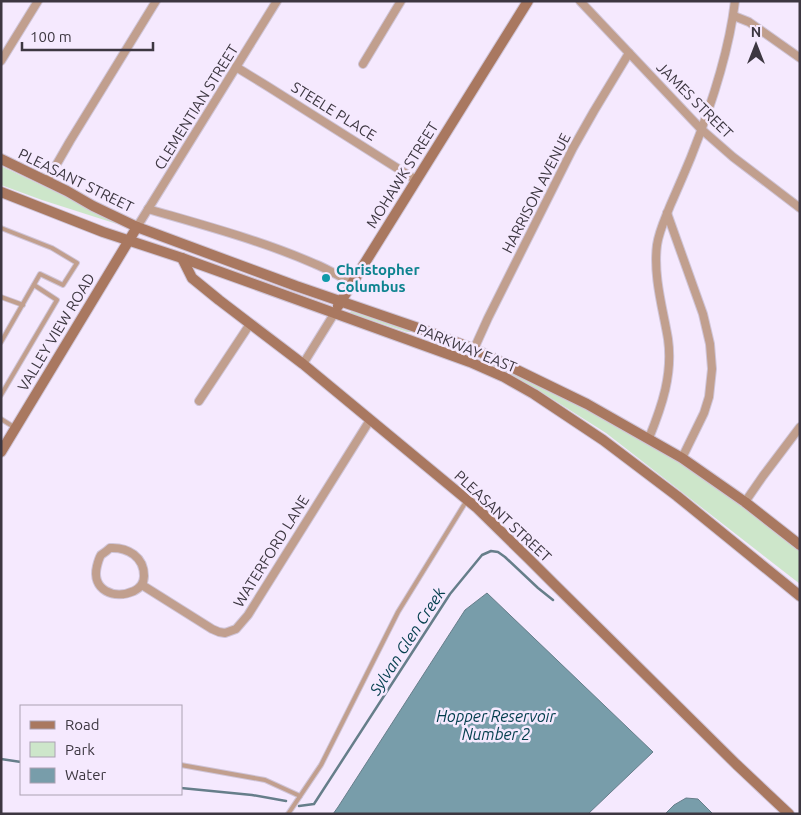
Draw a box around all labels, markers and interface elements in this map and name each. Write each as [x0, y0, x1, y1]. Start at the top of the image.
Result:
scale bar [22, 20, 154, 52]
north arrow [731, 20, 781, 70]
text: N [751, 24, 761, 40]
text: 100 m [30, 28, 72, 45]
street label: CLEMENTIAN STREET [151, 41, 242, 173]
street label: JAMES STREET [653, 58, 737, 142]
street label: STEELE PLACE [288, 78, 380, 144]
street label: MOHAWK STREET [363, 118, 442, 231]
street label: HARRISON AVENUE [498, 130, 574, 256]
street label: PLEASANT STREET [16, 145, 137, 216]
place label: Christopher Columbus [336, 261, 420, 295]
street label: VALLEY VIEW ROAD [14, 270, 98, 394]
marker: Christopher Columbus [320, 272, 332, 284]
street label: PARKWAY EAST [415, 320, 520, 376]
street label: PLEASANT STREET [451, 467, 555, 566]
street label: WATERFORD LANE [230, 492, 312, 610]
water label: Sylvan Glen Creek [365, 583, 449, 699]
legend [20, 705, 182, 795]
water label: Hopper Reservoir Number 2 [436, 707, 557, 743]
text: Road [65, 716, 100, 733]
text: Park [65, 741, 95, 758]
text: Water [65, 766, 106, 783]

